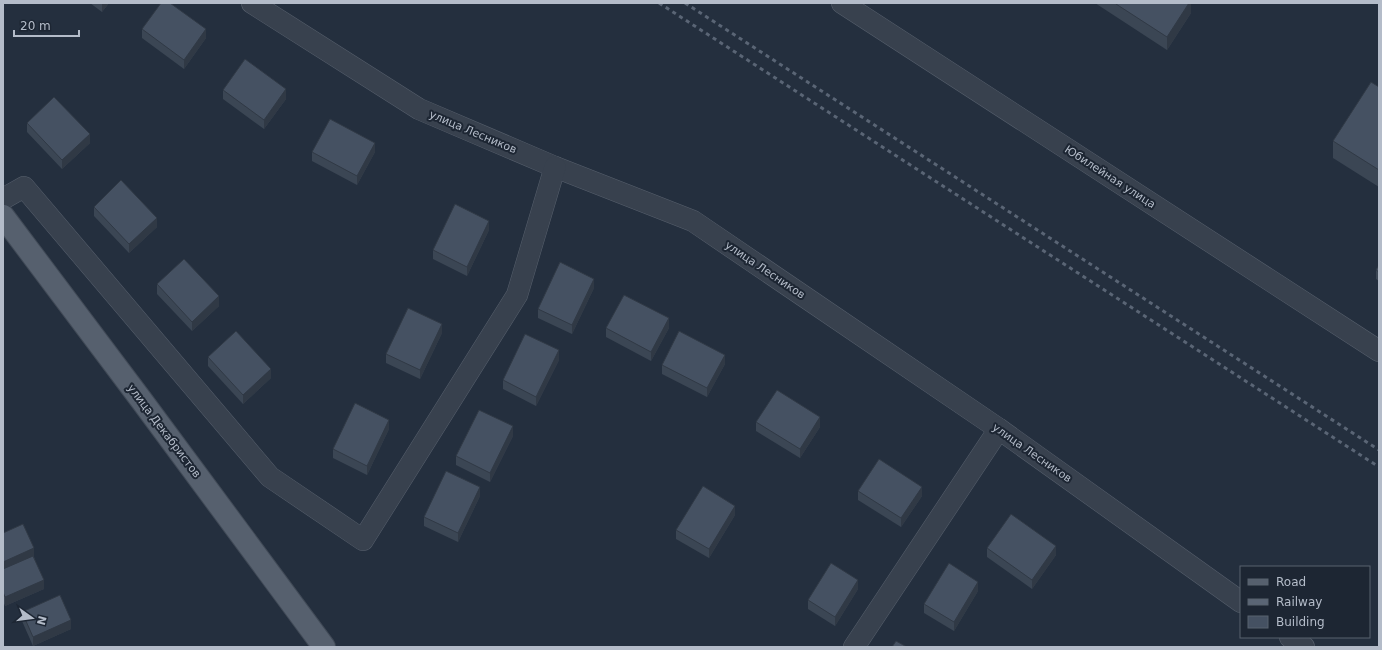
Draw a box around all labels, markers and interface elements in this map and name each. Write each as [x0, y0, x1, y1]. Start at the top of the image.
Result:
scale bar [14, 12, 79, 38]
text: 20 m [20, 19, 51, 33]
street label: улица Лесников [427, 108, 519, 156]
street label: Юбилейная улица [1062, 143, 1158, 211]
street label: улица Лесников [723, 238, 807, 302]
street label: улица Декабристов [125, 382, 203, 480]
street label: улица Лесников [990, 421, 1074, 485]
legend [1240, 566, 1370, 638]
text: Road [1276, 575, 1306, 589]
text: Railway [1276, 595, 1322, 609]
north arrow [12, 598, 52, 638]
text: N [34, 614, 49, 626]
text: Building [1276, 615, 1325, 629]

